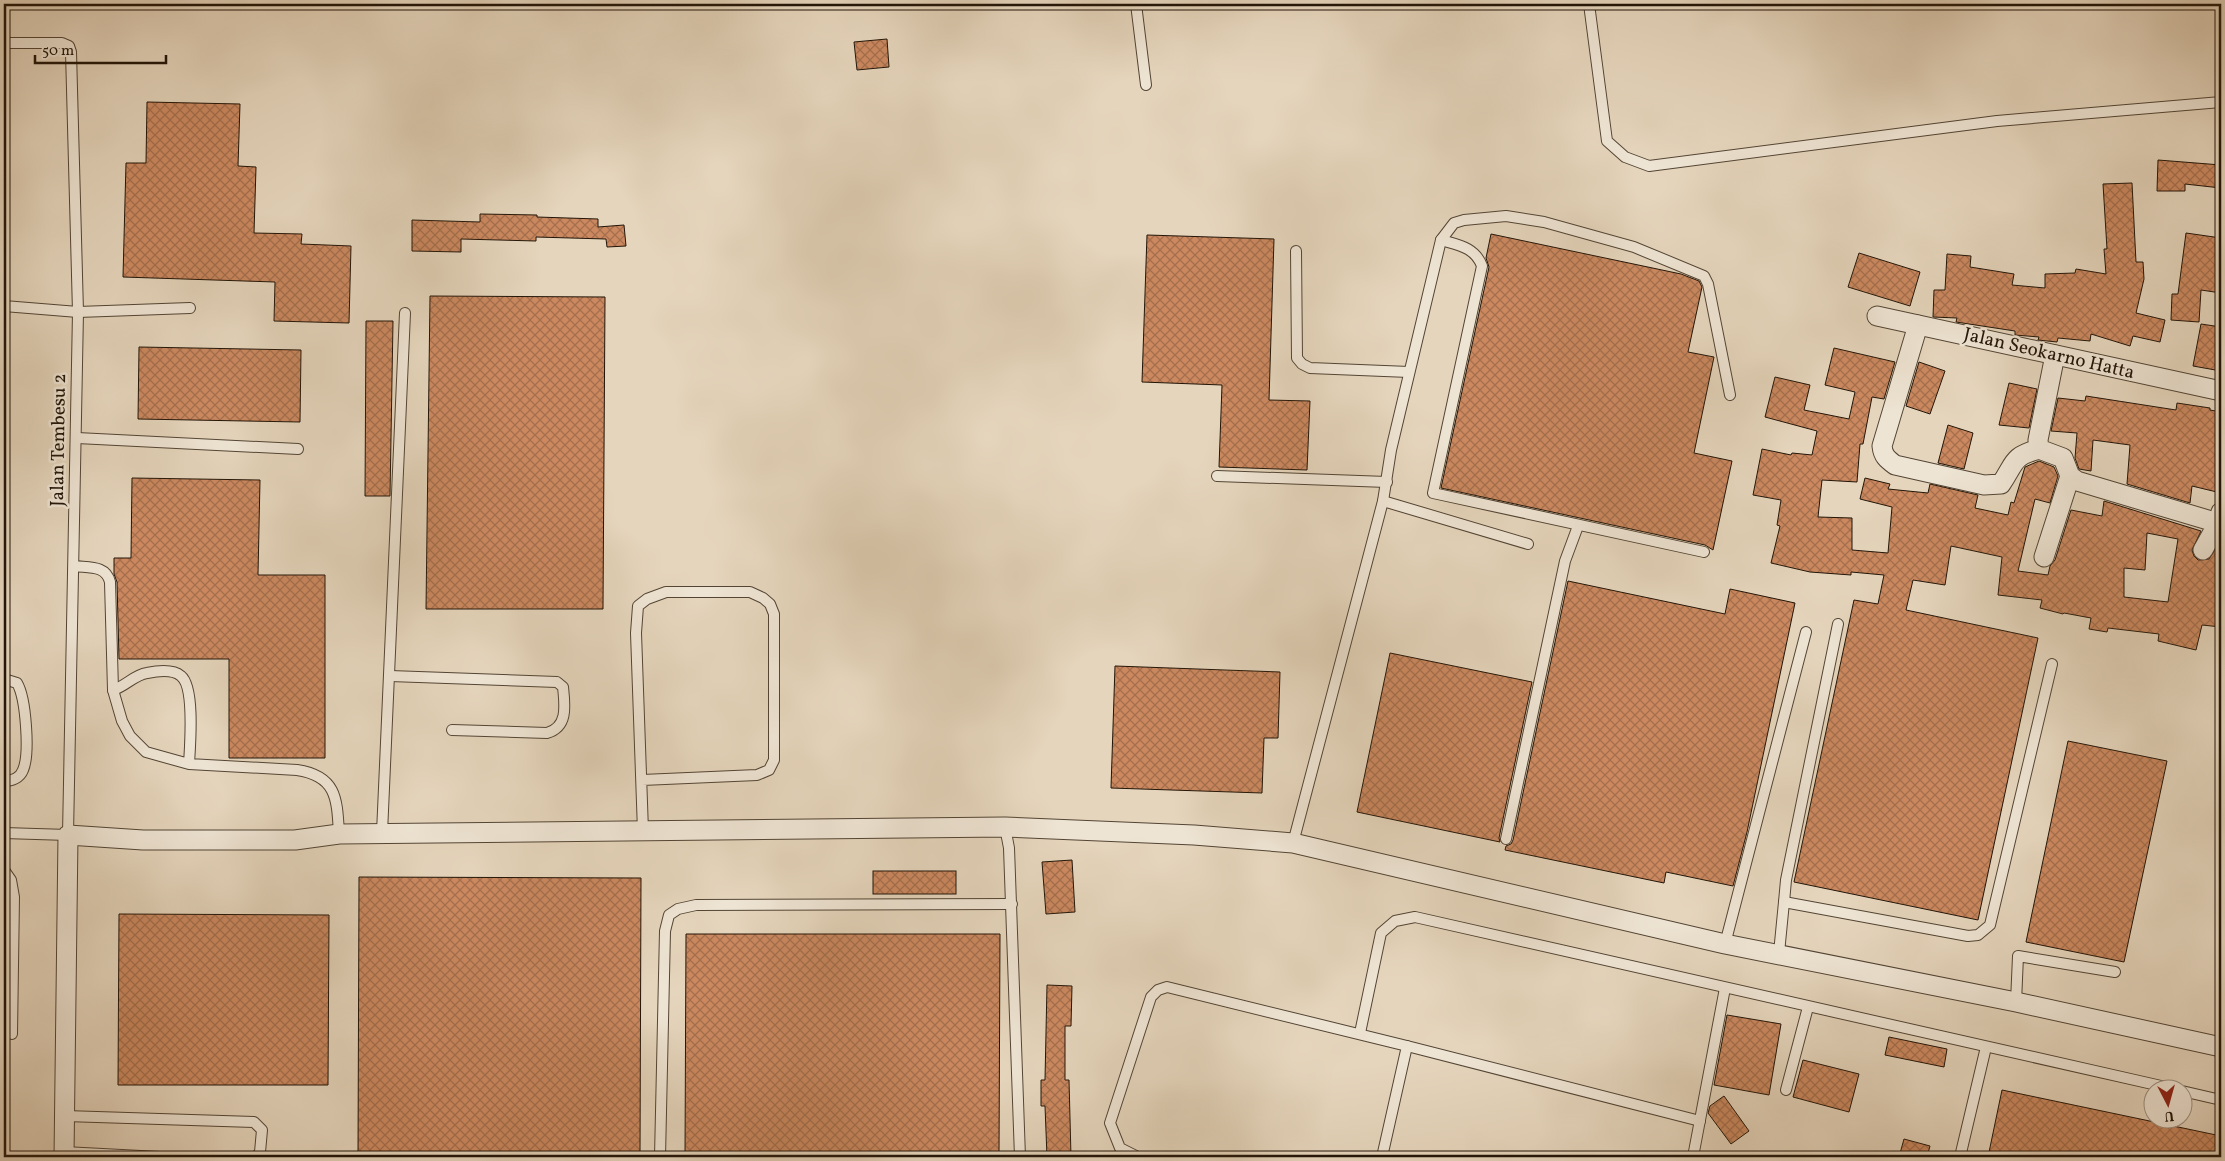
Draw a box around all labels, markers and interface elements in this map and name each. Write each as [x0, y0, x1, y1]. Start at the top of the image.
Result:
scale bar [35, 32, 166, 64]
text: 50 m [42, 41, 74, 62]
street label: Jalan Seokarno Hatta [1961, 322, 2137, 386]
street label: Jalan Tembesu 2 [45, 373, 73, 507]
north arrow [2142, 1078, 2192, 1128]
text: U [2163, 1105, 2175, 1125]

